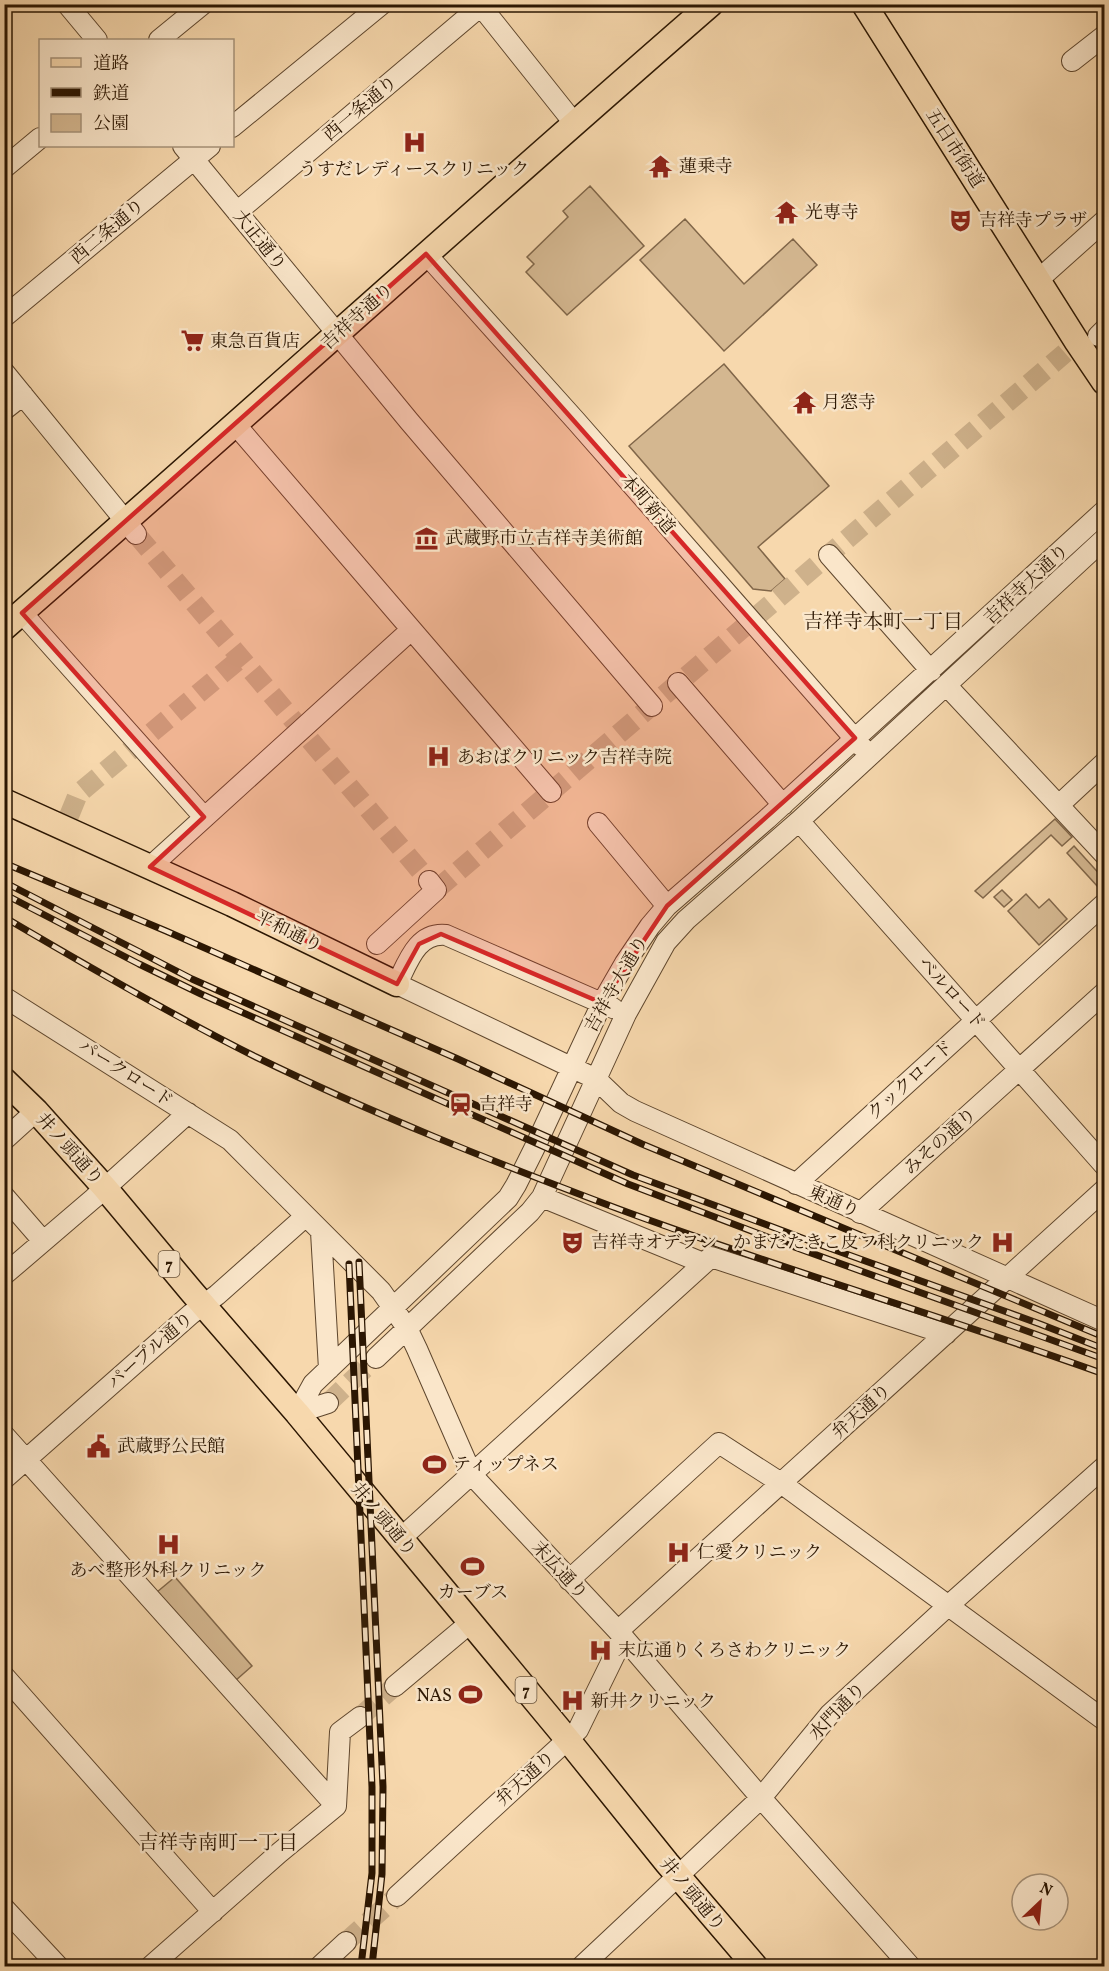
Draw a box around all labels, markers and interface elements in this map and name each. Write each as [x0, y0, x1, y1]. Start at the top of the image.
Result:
legend [39, 39, 234, 147]
text: 道路 [93, 52, 129, 77]
street label: 西一条通り [318, 71, 403, 148]
text: 鉄道 [93, 82, 129, 107]
street label: 五日市街道 [919, 104, 989, 193]
text: 公園 [93, 112, 129, 137]
hospital icon: うすだレディースクリニック [401, 130, 427, 156]
temple icon: 蓮乗寺 [648, 153, 674, 179]
place label: 蓮乗寺 [679, 155, 733, 180]
place label: うすだレディースクリニック [299, 158, 529, 183]
street label: 西二条通り [65, 194, 150, 271]
temple icon: 光専寺 [774, 199, 800, 225]
place label: 光専寺 [805, 201, 859, 226]
street label: 大正通り [226, 205, 291, 277]
theatre icon: 吉祥寺プラザ [948, 207, 974, 233]
place label: 吉祥寺プラザ [979, 209, 1087, 234]
street label: 吉祥寺通り [316, 278, 400, 357]
supermarket icon: 東急百貨店 [179, 328, 205, 354]
place label: 東急百貨店 [210, 330, 300, 355]
temple icon: 月窓寺 [791, 389, 817, 415]
place label: 月窓寺 [822, 391, 876, 416]
street label: 本町新道 [614, 470, 680, 540]
museum icon: 武蔵野市立吉祥寺美術館 [414, 525, 440, 551]
place label: 武蔵野市立吉祥寺美術館 [445, 527, 643, 552]
street label: 吉祥寺大通り [979, 539, 1075, 631]
district label: 吉祥寺本町一丁目 [803, 609, 963, 637]
hospital icon: あおばクリニック吉祥寺院 [426, 744, 452, 770]
place label: あおばクリニック吉祥寺院 [457, 746, 672, 771]
street label: 平和通り [251, 905, 326, 959]
street label: 吉祥寺大通り [579, 932, 655, 1038]
street label: ベルロード [911, 952, 990, 1036]
street label: パークロード [73, 1034, 177, 1114]
street label: クックロード [863, 1036, 959, 1127]
station icon: 吉祥寺 [448, 1091, 474, 1117]
place label: 吉祥寺 [479, 1093, 533, 1118]
street label: みその通り [899, 1103, 983, 1182]
street label: 井ノ頭通り [29, 1108, 108, 1192]
street label: 東通り [804, 1180, 863, 1225]
theatre icon: 吉祥寺オデヲン [560, 1229, 586, 1255]
hospital icon: かまだたきこ皮フ科クリニック [989, 1229, 1015, 1255]
place label: 吉祥寺オデヲン [591, 1231, 717, 1256]
place label: かまだたきこ皮フ科クリニック [733, 1231, 984, 1256]
road number: 7 [158, 1251, 180, 1277]
street label: パープル通り [103, 1307, 199, 1395]
street label: 弁天通り [827, 1379, 897, 1445]
public building icon: 武蔵野公民館 [86, 1433, 112, 1459]
place label: 武蔵野公民館 [117, 1435, 225, 1460]
sports icon: ティップネス [422, 1451, 448, 1477]
place label: ティップネス [453, 1453, 559, 1478]
street label: 井ノ頭通り [344, 1477, 421, 1562]
hospital icon: あべ整形外科クリニック [155, 1531, 181, 1557]
street label: 末広通り [525, 1536, 593, 1606]
hospital icon: 仁愛クリニック [666, 1539, 692, 1565]
place label: 仁愛クリニック [697, 1541, 822, 1566]
sports icon: カーブス [460, 1553, 486, 1579]
place label: あべ整形外科クリニック [70, 1559, 266, 1584]
place label: カーブス [438, 1581, 508, 1606]
hospital icon: 末広通りくろさわクリニック [587, 1637, 613, 1663]
place label: 末広通りくろさわクリニック [618, 1639, 851, 1664]
road number: 7 [516, 1677, 536, 1703]
street label: 水門通り [804, 1677, 872, 1747]
sports icon: NAS [457, 1682, 483, 1708]
place label: NAS [416, 1684, 452, 1709]
hospital icon: 新井クリニック [560, 1688, 586, 1714]
place label: 新井クリニック [591, 1690, 716, 1715]
street label: 弁天通り [491, 1746, 561, 1812]
district label: 吉祥寺南町一丁目 [138, 1830, 298, 1858]
street label: 井ノ頭通り [653, 1852, 730, 1937]
north arrow [1010, 1872, 1070, 1932]
text: N [1036, 1878, 1056, 1903]

